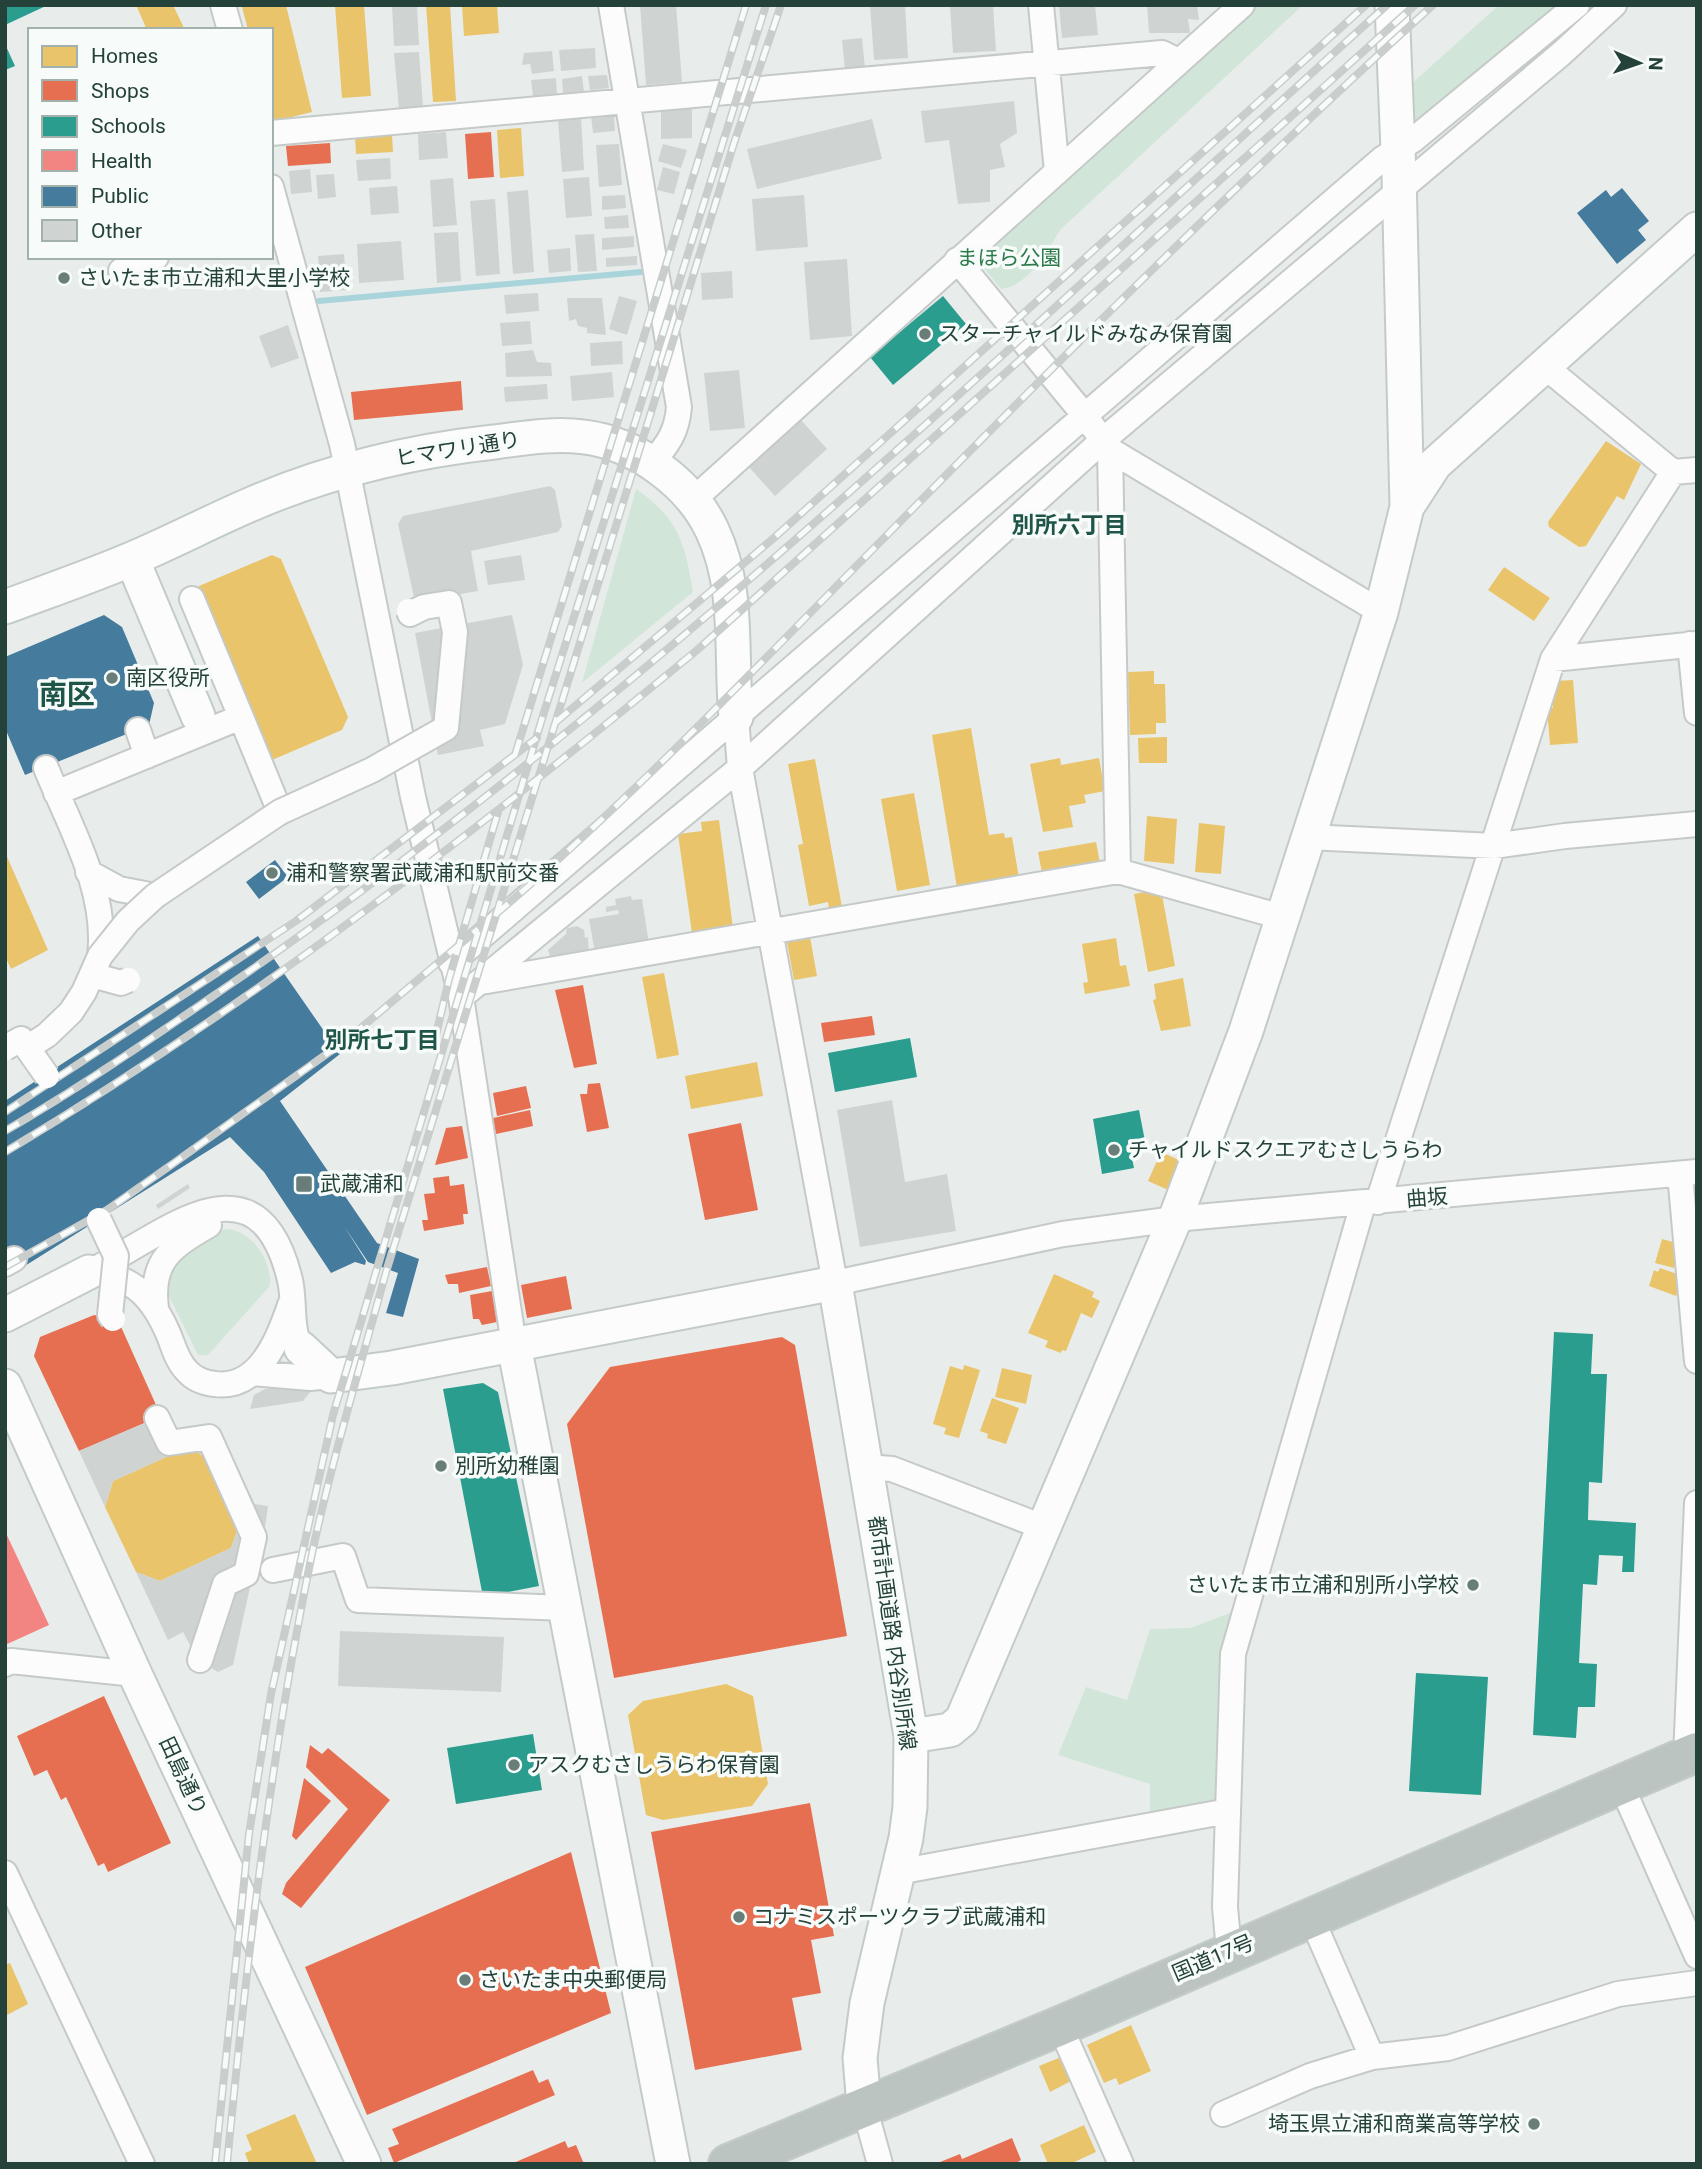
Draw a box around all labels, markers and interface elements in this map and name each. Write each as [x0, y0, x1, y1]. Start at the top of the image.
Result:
legend [28, 28, 273, 259]
north arrow [1604, 28, 1674, 98]
text: Homes [91, 44, 158, 68]
text: N [1644, 56, 1667, 71]
text: Shops [91, 79, 150, 103]
text: Schools [91, 114, 166, 138]
text: Health [91, 149, 152, 173]
text: Public [91, 184, 149, 208]
text: Other [91, 219, 142, 243]
park label: まほら公園 [957, 246, 1062, 270]
place label: さいたま市立浦和大里小学校 [78, 266, 350, 290]
marker: さいたま市立浦和大里小学校 [56, 270, 72, 286]
place label: スターチャイルドみなみ保育園 [939, 322, 1233, 346]
marker: スターチャイルドみなみ保育園 [917, 326, 933, 342]
street label: ヒマワリ通り [394, 427, 522, 471]
district label: 別所六丁目 [1012, 512, 1127, 539]
place label: 南区役所 [126, 666, 210, 690]
marker: 南区役所 [104, 670, 120, 686]
district label: 南区 [39, 678, 95, 711]
place label: 浦和警察署武蔵浦和駅前交番 [286, 861, 559, 885]
marker: 浦和警察署武蔵浦和駅前交番 [264, 865, 280, 881]
district label: 別所七丁目 [325, 1027, 440, 1054]
place label: チャイルドスクエアむさしうらわ [1128, 1138, 1443, 1162]
marker: チャイルドスクエアむさしうらわ [1106, 1142, 1122, 1158]
place label: 武蔵浦和 [320, 1172, 404, 1196]
marker: 武蔵浦和 [294, 1174, 314, 1194]
street label: 曲坂 [1405, 1184, 1449, 1212]
place label: 別所幼稚園 [455, 1454, 560, 1478]
marker: 別所幼稚園 [433, 1458, 449, 1474]
street label: 都市計画道路 内谷別所線 [864, 1514, 920, 1752]
place label: さいたま市立浦和別所小学校 [1187, 1573, 1459, 1597]
marker: さいたま市立浦和別所小学校 [1465, 1577, 1481, 1593]
street label: 田島通り [154, 1733, 212, 1819]
place label: アスクむさしうらわ保育園 [528, 1753, 780, 1777]
marker: アスクむさしうらわ保育園 [506, 1757, 522, 1773]
place label: コナミスポーツクラブ武蔵浦和 [753, 1905, 1047, 1929]
marker: コナミスポーツクラブ武蔵浦和 [731, 1909, 747, 1925]
street label: 国道17号 [1168, 1930, 1258, 1986]
place label: さいたま中央郵便局 [479, 1968, 667, 1992]
marker: さいたま中央郵便局 [457, 1972, 473, 1988]
place label: 埼玉県立浦和商業高等学校 [1268, 2112, 1520, 2136]
marker: 埼玉県立浦和商業高等学校 [1526, 2116, 1542, 2132]

